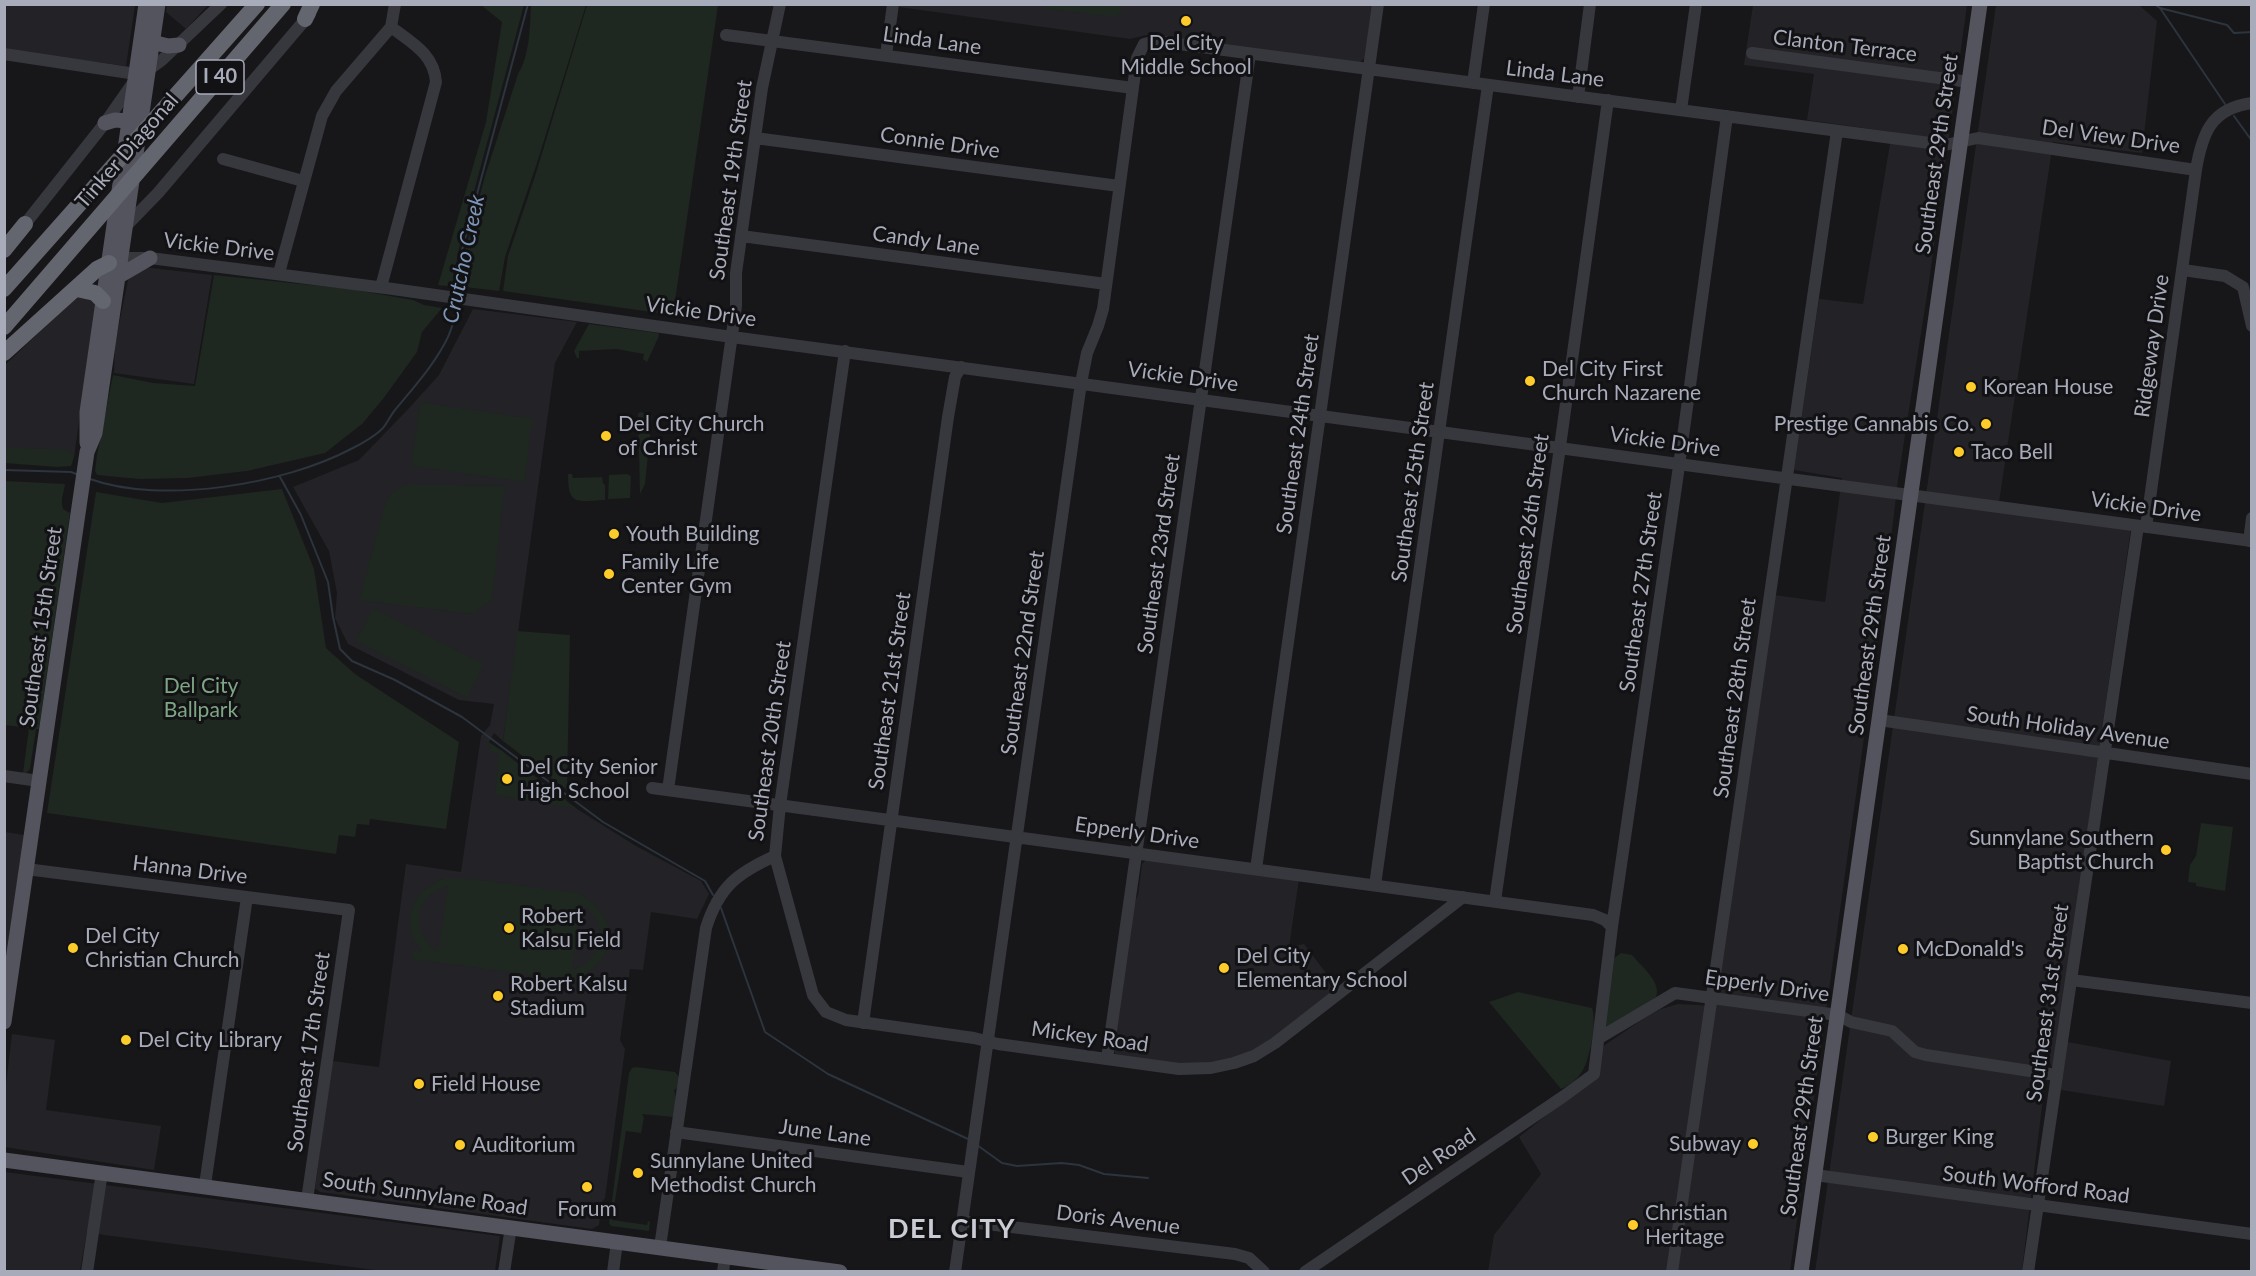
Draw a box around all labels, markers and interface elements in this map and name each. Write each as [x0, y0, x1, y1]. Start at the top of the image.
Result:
marker: Del City Middle School [1179, 14, 1193, 28]
street label: Linda Lane [881, 22, 983, 60]
street label: Clanton Terrace [1772, 25, 1918, 67]
place label: Del City Middle School [1120, 30, 1252, 80]
street label: Southeast 29th Street [1910, 52, 1964, 256]
street label: Linda Lane [1504, 55, 1606, 93]
road number: I 40 [196, 60, 244, 94]
street label: Southeast 19th Street [704, 78, 758, 282]
street label: Tinker Diagonal [70, 88, 184, 214]
street label: Del View Drive [2040, 115, 2182, 159]
street label: Connie Drive [878, 122, 1002, 164]
water label: Crutcho Creek [438, 192, 490, 326]
street label: Candy Lane [871, 221, 981, 261]
street label: Vickie Drive [162, 228, 276, 266]
street label: Ridgeway Drive [2129, 273, 2175, 419]
street label: Vickie Drive [644, 292, 758, 332]
street label: Southeast 24th Street [1271, 332, 1325, 536]
place label: Del City First Church Nazarene [1542, 356, 1701, 406]
street label: Vickie Drive [1126, 357, 1240, 397]
marker: Del City First Church Nazarene [1523, 374, 1537, 388]
place label: Korean House [1983, 374, 2113, 400]
street label: Southeast 25th Street [1386, 380, 1440, 584]
marker: Korean House [1964, 380, 1978, 394]
place label: Del City Church of Christ [618, 411, 764, 461]
place label: Prestige Cannabis Co. [1774, 411, 1974, 437]
marker: Prestige Cannabis Co. [1979, 417, 1993, 431]
street label: Vickie Drive [1608, 422, 1722, 462]
marker: Del City Church of Christ [599, 429, 613, 443]
street label: Southeast 26th Street [1501, 432, 1555, 636]
place label: Taco Bell [1971, 439, 2053, 465]
marker: Taco Bell [1952, 445, 1966, 459]
street label: Southeast 23rd Street [1132, 452, 1186, 656]
street label: Vickie Drive [2089, 487, 2203, 527]
street label: Southeast 27th Street [1614, 490, 1668, 694]
place label: Youth Building [626, 521, 760, 547]
street label: Southeast 15th Street [14, 525, 68, 729]
marker: Youth Building [607, 527, 621, 541]
street label: Southeast 29th Street [1843, 533, 1897, 737]
place label: Family Life Center Gym [621, 549, 732, 599]
street label: Southeast 22nd Street [996, 549, 1050, 757]
marker: Family Life Center Gym [602, 567, 616, 581]
street label: Southeast 21st Street [864, 591, 916, 791]
street label: Southeast 28th Street [1708, 596, 1762, 800]
street label: Southeast 20th Street [743, 639, 797, 843]
park label: Del City Ballpark [164, 673, 238, 723]
street label: South Holiday Avenue [1965, 701, 2171, 755]
place label: Del City Senior High School [519, 754, 658, 804]
marker: Del City Senior High School [500, 772, 514, 786]
street label: Epperly Drive [1073, 812, 1201, 854]
place label: Sunnylane Southern Baptist Church [1969, 825, 2154, 875]
marker: Sunnylane Southern Baptist Church [2159, 843, 2173, 857]
street label: Hanna Drive [131, 850, 249, 890]
place label: Robert Kalsu Field [521, 903, 621, 953]
street label: Southeast 31st Street [2022, 903, 2074, 1103]
marker: Robert Kalsu Field [502, 921, 516, 935]
place label: Del City Christian Church [85, 923, 239, 973]
place label: McDonald's [1915, 936, 2024, 962]
marker: Del City Christian Church [66, 941, 80, 955]
marker: McDonald's [1896, 942, 1910, 956]
place label: Del City Elementary School [1236, 943, 1408, 993]
street label: Southeast 17th Street [282, 950, 336, 1154]
marker: Del City Elementary School [1217, 961, 1231, 975]
street label: Epperly Drive [1703, 965, 1831, 1007]
place label: Robert Kalsu Stadium [510, 971, 628, 1021]
marker: Robert Kalsu Stadium [491, 989, 505, 1003]
street label: Southeast 29th Street [1775, 1014, 1829, 1218]
street label: Mickey Road [1030, 1016, 1150, 1058]
place label: Del City Library [138, 1027, 282, 1053]
marker: Del City Library [119, 1033, 133, 1047]
place label: Field House [431, 1071, 541, 1097]
marker: Field House [412, 1077, 426, 1091]
street label: June Lane [777, 1114, 873, 1152]
street label: Del Road [1397, 1123, 1481, 1191]
place label: Burger King [1885, 1124, 1994, 1150]
marker: Burger King [1866, 1130, 1880, 1144]
place label: Subway [1669, 1131, 1741, 1157]
place label: Auditorium [472, 1132, 576, 1158]
marker: Subway [1746, 1137, 1760, 1151]
marker: Auditorium [453, 1138, 467, 1152]
place label: Sunnylane United Methodist Church [650, 1148, 817, 1198]
street label: South Wofford Road [1941, 1161, 2131, 1209]
marker: Sunnylane United Methodist Church [631, 1166, 645, 1180]
street label: South Sunnylane Road [321, 1167, 529, 1221]
marker: Forum [580, 1180, 594, 1194]
place label: Forum [557, 1196, 617, 1222]
street label: Doris Avenue [1055, 1200, 1181, 1240]
place label: Christian Heritage [1645, 1200, 1728, 1250]
district label: DEL CITY [888, 1213, 1016, 1245]
marker: Christian Heritage [1626, 1218, 1640, 1232]

